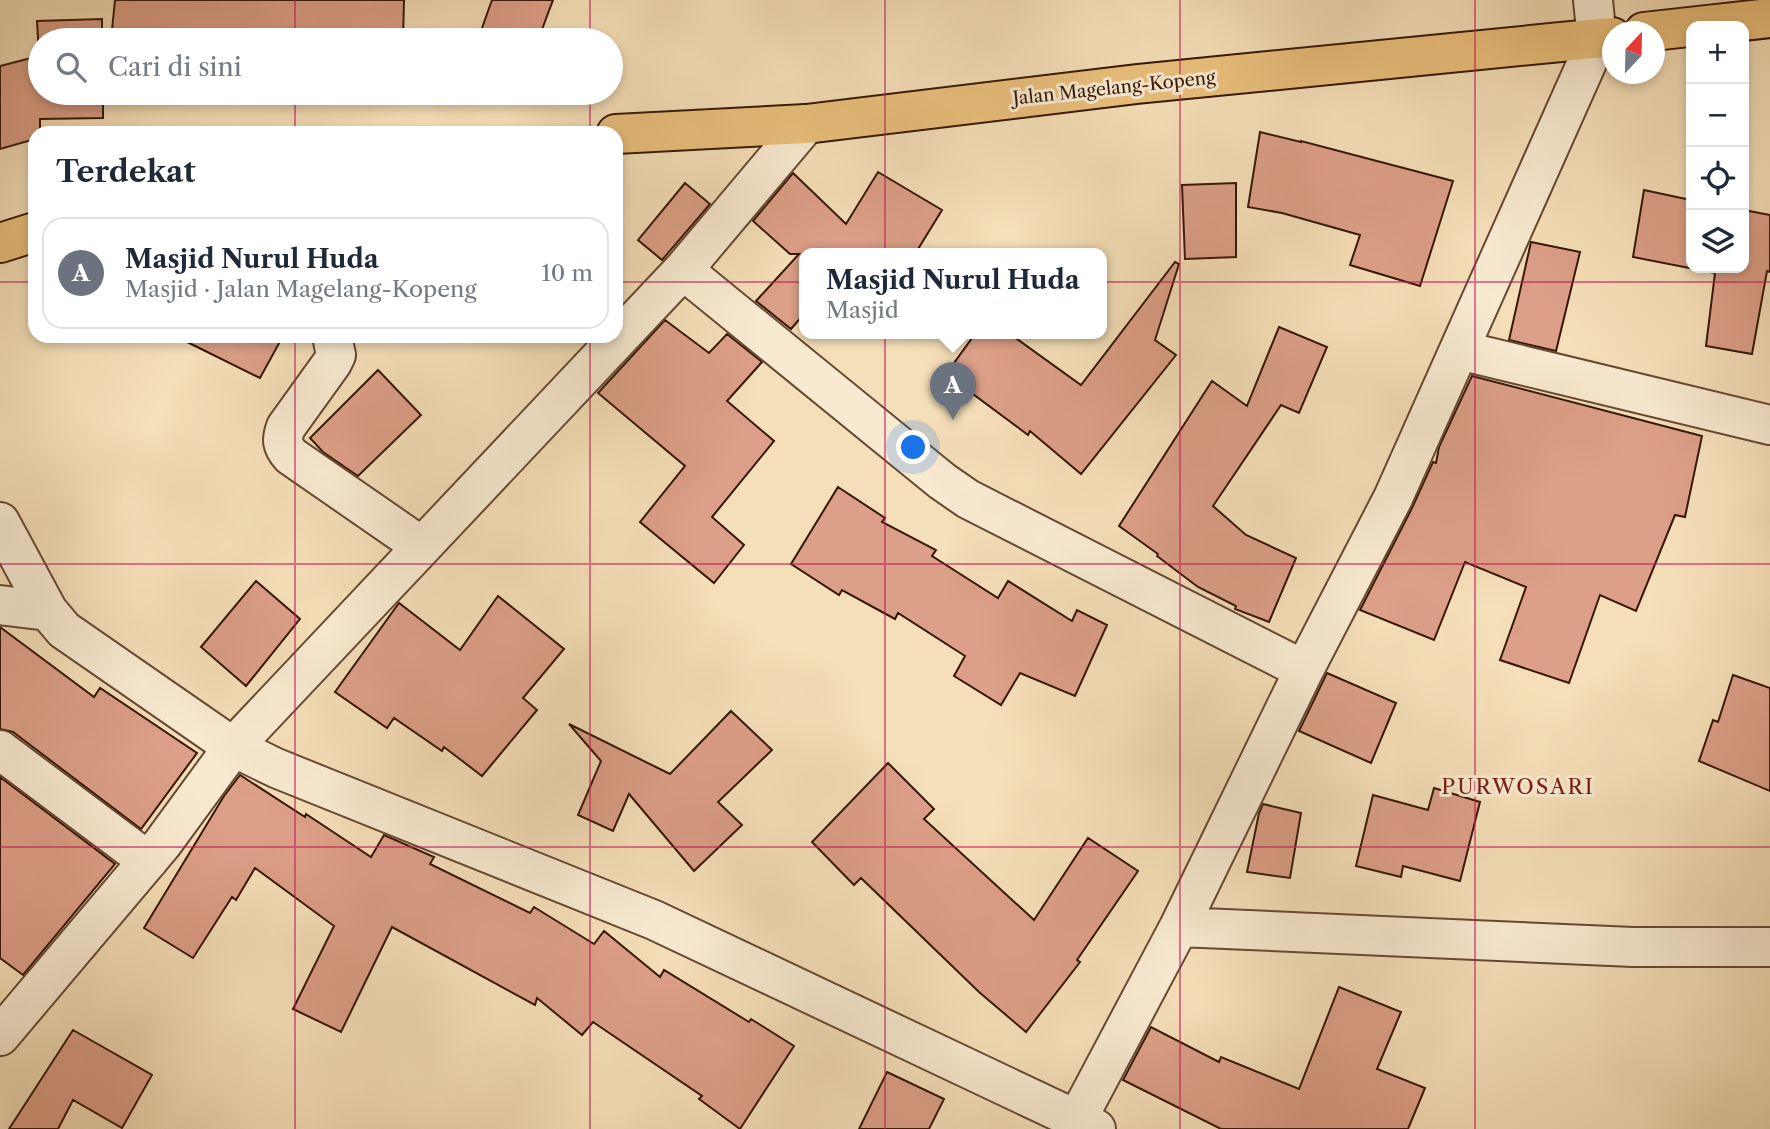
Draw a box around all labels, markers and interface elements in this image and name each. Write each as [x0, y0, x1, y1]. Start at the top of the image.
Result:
north arrow [1602, 21, 1665, 84]
map controls [1686, 21, 1749, 273]
button: + [1686, 21, 1749, 84]
search box [28, 28, 623, 105]
icon: search [52, 48, 90, 86]
text: Cari di sini [108, 51, 242, 83]
street label: Jalan Magelang-Kopeng [1009, 66, 1217, 110]
button: − [1686, 84, 1749, 147]
button: locate [1686, 147, 1749, 210]
text: Terdekat [56, 153, 196, 190]
button: layers [1686, 210, 1749, 273]
text: Masjid Nurul Huda [125, 243, 379, 275]
popup [799, 248, 1107, 339]
text: A [72, 259, 90, 287]
text: 10 m [541, 259, 593, 287]
text: Masjid Nurul Huda [826, 264, 1080, 296]
text: Masjid · Jalan Magelang-Kopeng [125, 275, 477, 303]
text: Masjid [826, 296, 899, 324]
pin: A [930, 362, 976, 420]
your location [896, 430, 930, 464]
district label: PURWOSARI [1441, 774, 1595, 799]

